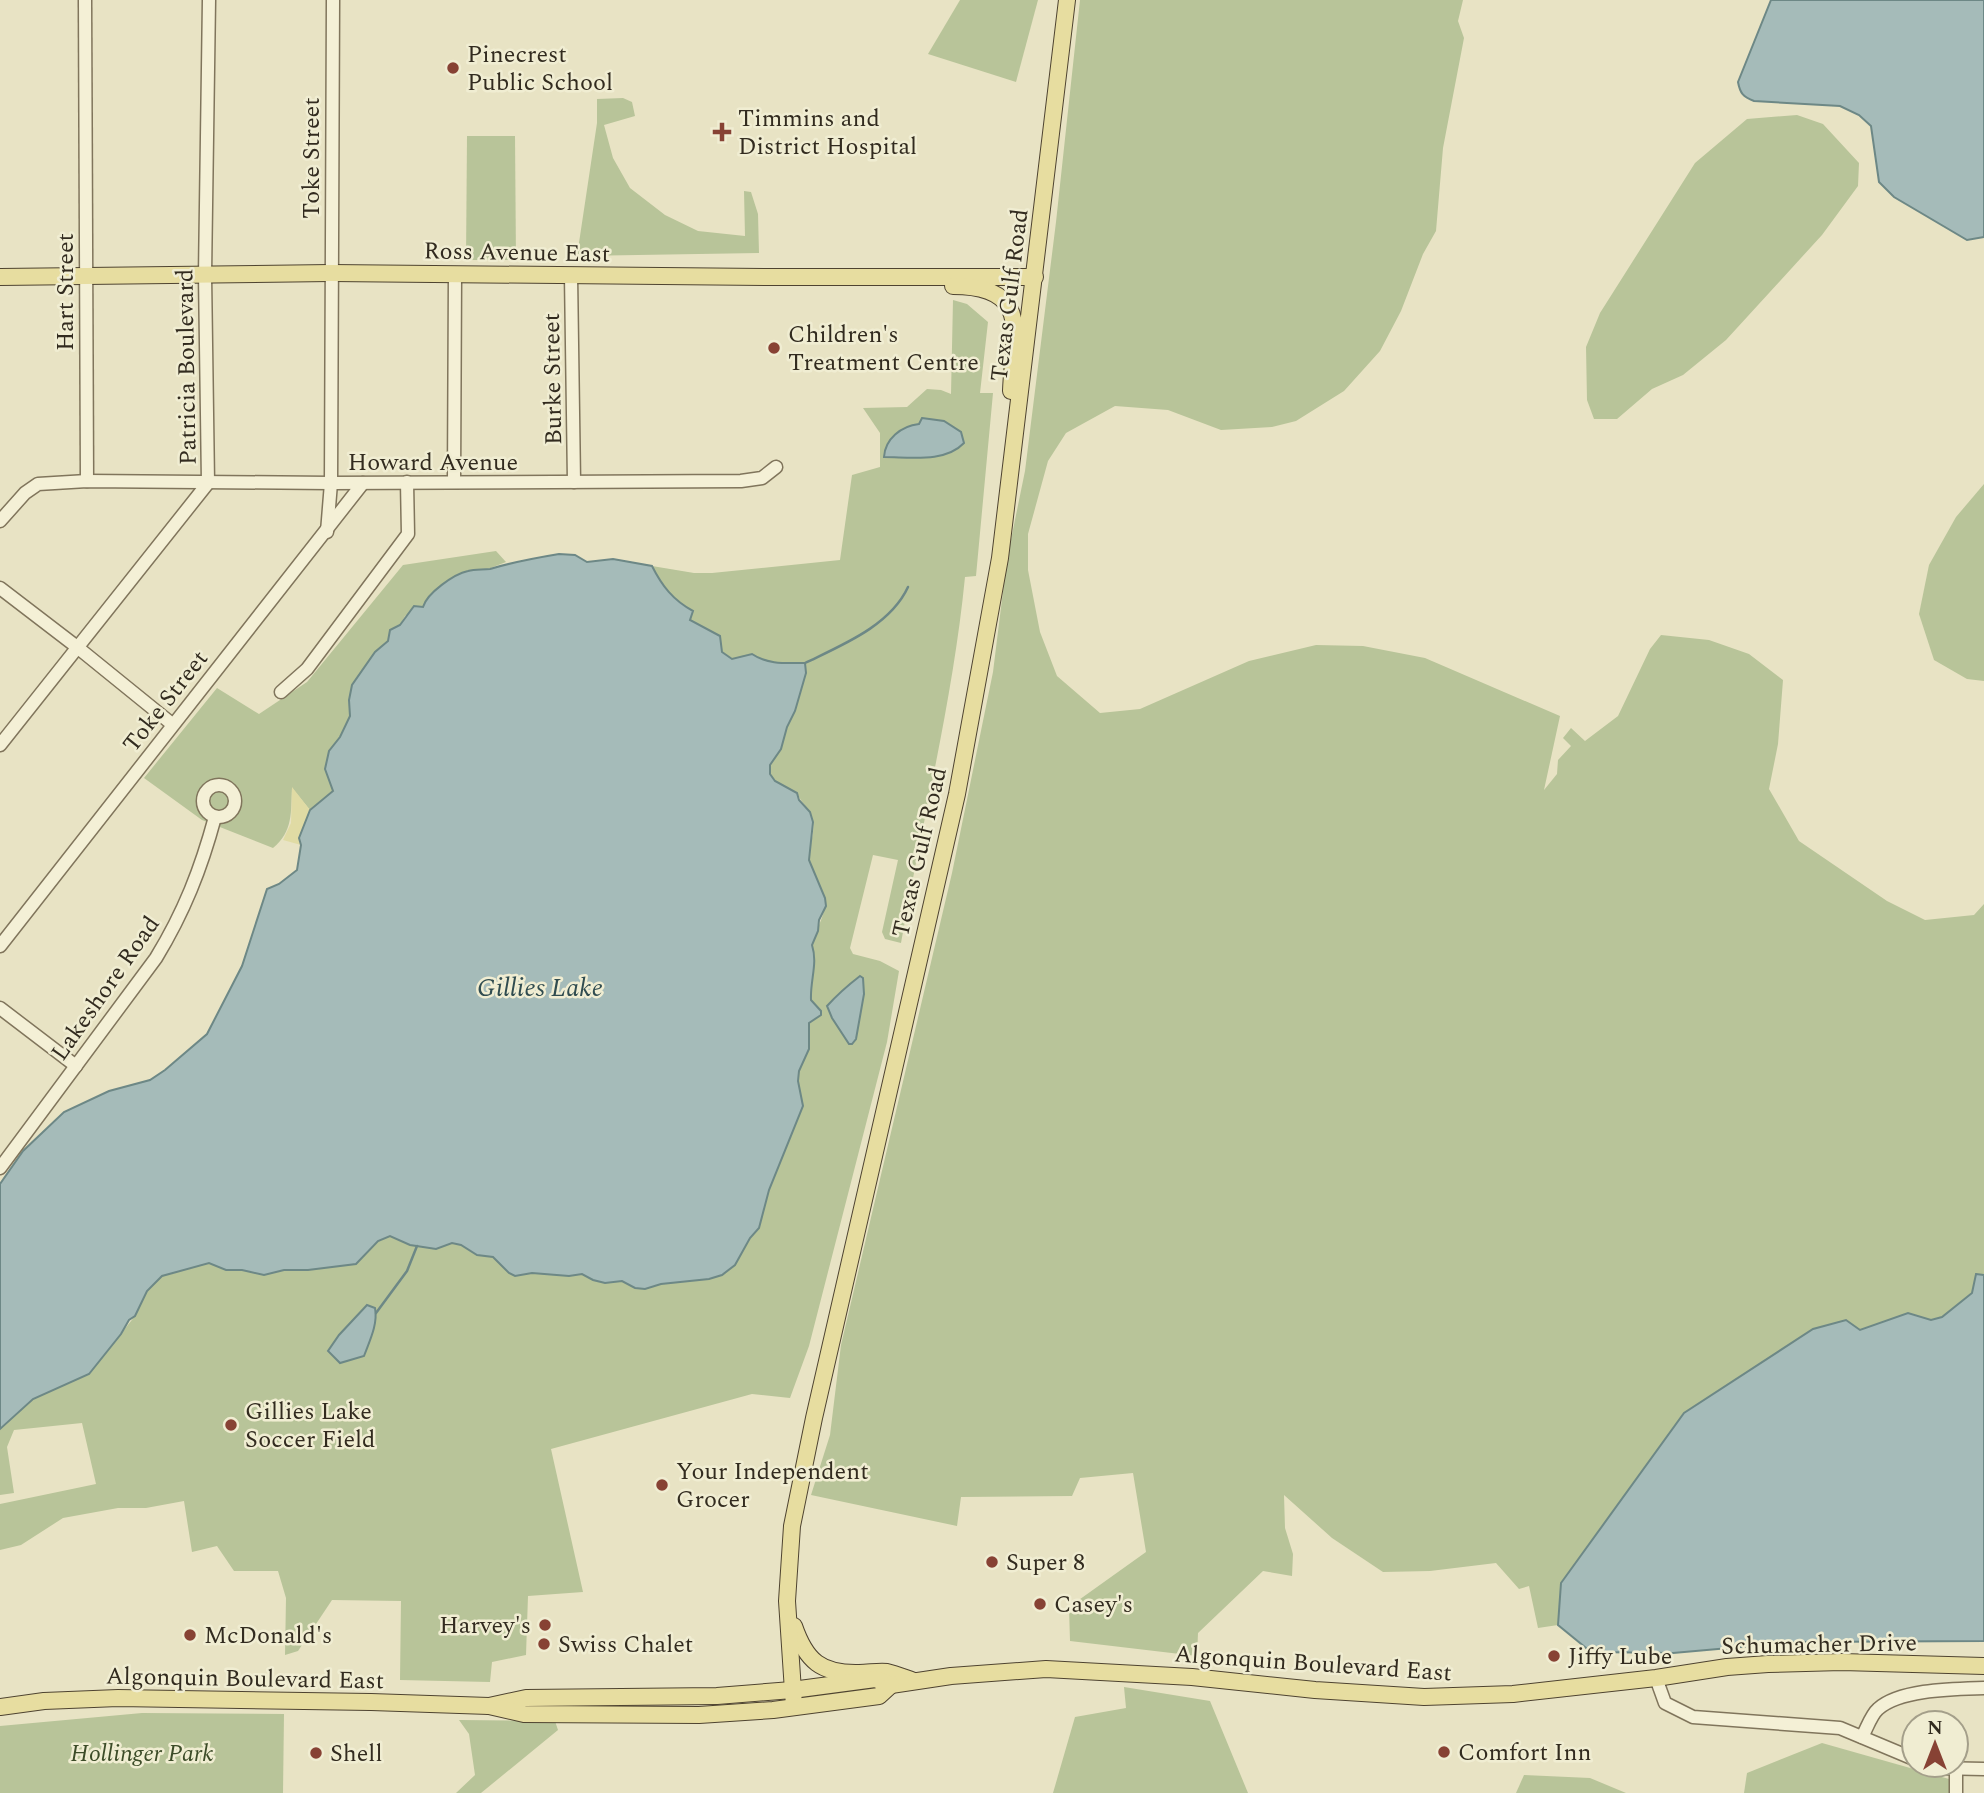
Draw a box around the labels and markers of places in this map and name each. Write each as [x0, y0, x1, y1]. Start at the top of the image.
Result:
place label: Pinecrest Public School [467, 37, 613, 101]
marker: Pinecrest Public School [445, 60, 461, 76]
place label: Timmins and District Hospital [738, 101, 917, 165]
marker: Timmins and District Hospital [712, 122, 732, 142]
place label: Children's Treatment Centre [788, 317, 979, 381]
marker: Children's Treatment Centre [766, 340, 782, 356]
place label: Gillies Lake Soccer Field [245, 1394, 376, 1458]
marker: Gillies Lake Soccer Field [223, 1417, 239, 1433]
place label: Your Independent Grocer [676, 1454, 869, 1518]
marker: Your Independent Grocer [654, 1477, 670, 1493]
place label: Super 8 [1006, 1545, 1085, 1581]
marker: Super 8 [984, 1554, 1000, 1570]
place label: Casey's [1054, 1587, 1133, 1623]
marker: Casey's [1032, 1596, 1048, 1612]
place label: Harvey's [439, 1608, 531, 1644]
marker: Harvey's [537, 1617, 553, 1633]
place label: McDonald's [204, 1618, 332, 1654]
marker: McDonald's [182, 1627, 198, 1643]
place label: Swiss Chalet [558, 1627, 693, 1663]
marker: Swiss Chalet [536, 1636, 552, 1652]
place label: Jiffy Lube [1568, 1639, 1672, 1675]
marker: Jiffy Lube [1546, 1648, 1562, 1664]
place label: Comfort Inn [1458, 1735, 1591, 1771]
place label: Shell [330, 1736, 382, 1772]
marker: Comfort Inn [1436, 1744, 1452, 1760]
marker: Shell [308, 1745, 324, 1761]

